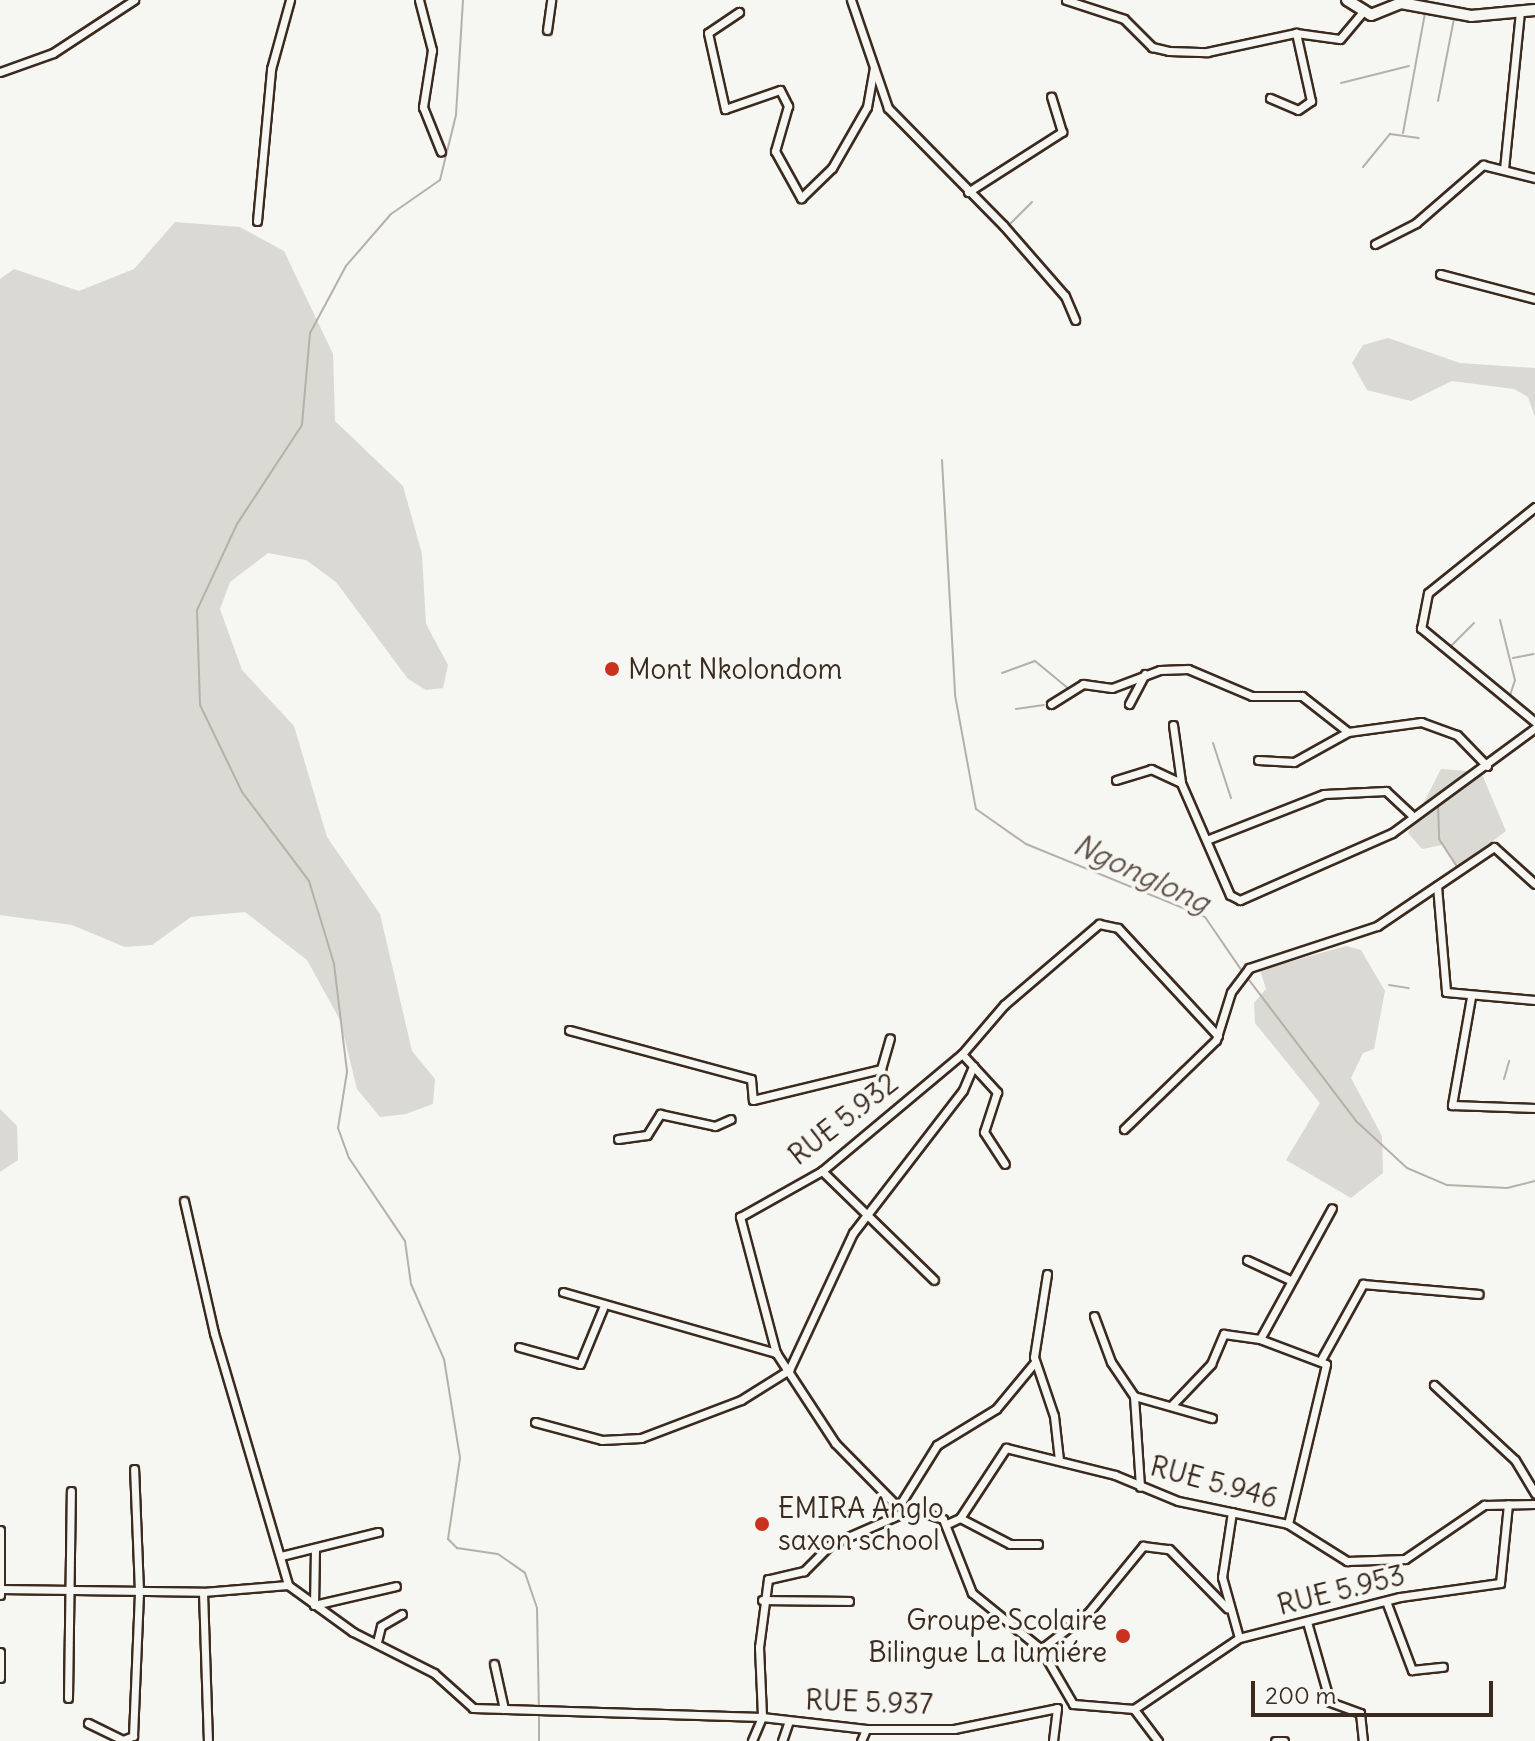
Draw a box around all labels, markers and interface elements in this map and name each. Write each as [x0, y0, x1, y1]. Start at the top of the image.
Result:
place label: Mont Nkolondom [628, 652, 842, 686]
marker: Mont Nkolondom [603, 660, 621, 678]
water label: Ngonglong [1068, 826, 1216, 920]
street label: RUE 5.932 [782, 1066, 904, 1172]
street label: RUE 5.946 [1147, 1449, 1281, 1515]
place label: EMIRA Anglo saxon school [778, 1491, 944, 1557]
marker: EMIRA Anglo saxon school [753, 1515, 771, 1533]
street label: RUE 5.953 [1274, 1558, 1408, 1622]
place label: Groupe Scolaire Bilingue La lumiére [868, 1603, 1107, 1669]
marker: Groupe Scolaire Bilingue La lumiére [1114, 1627, 1132, 1645]
scale bar [1255, 1665, 1497, 1715]
text: 200 m [1265, 1680, 1337, 1710]
street label: RUE 5.937 [805, 1683, 933, 1721]

